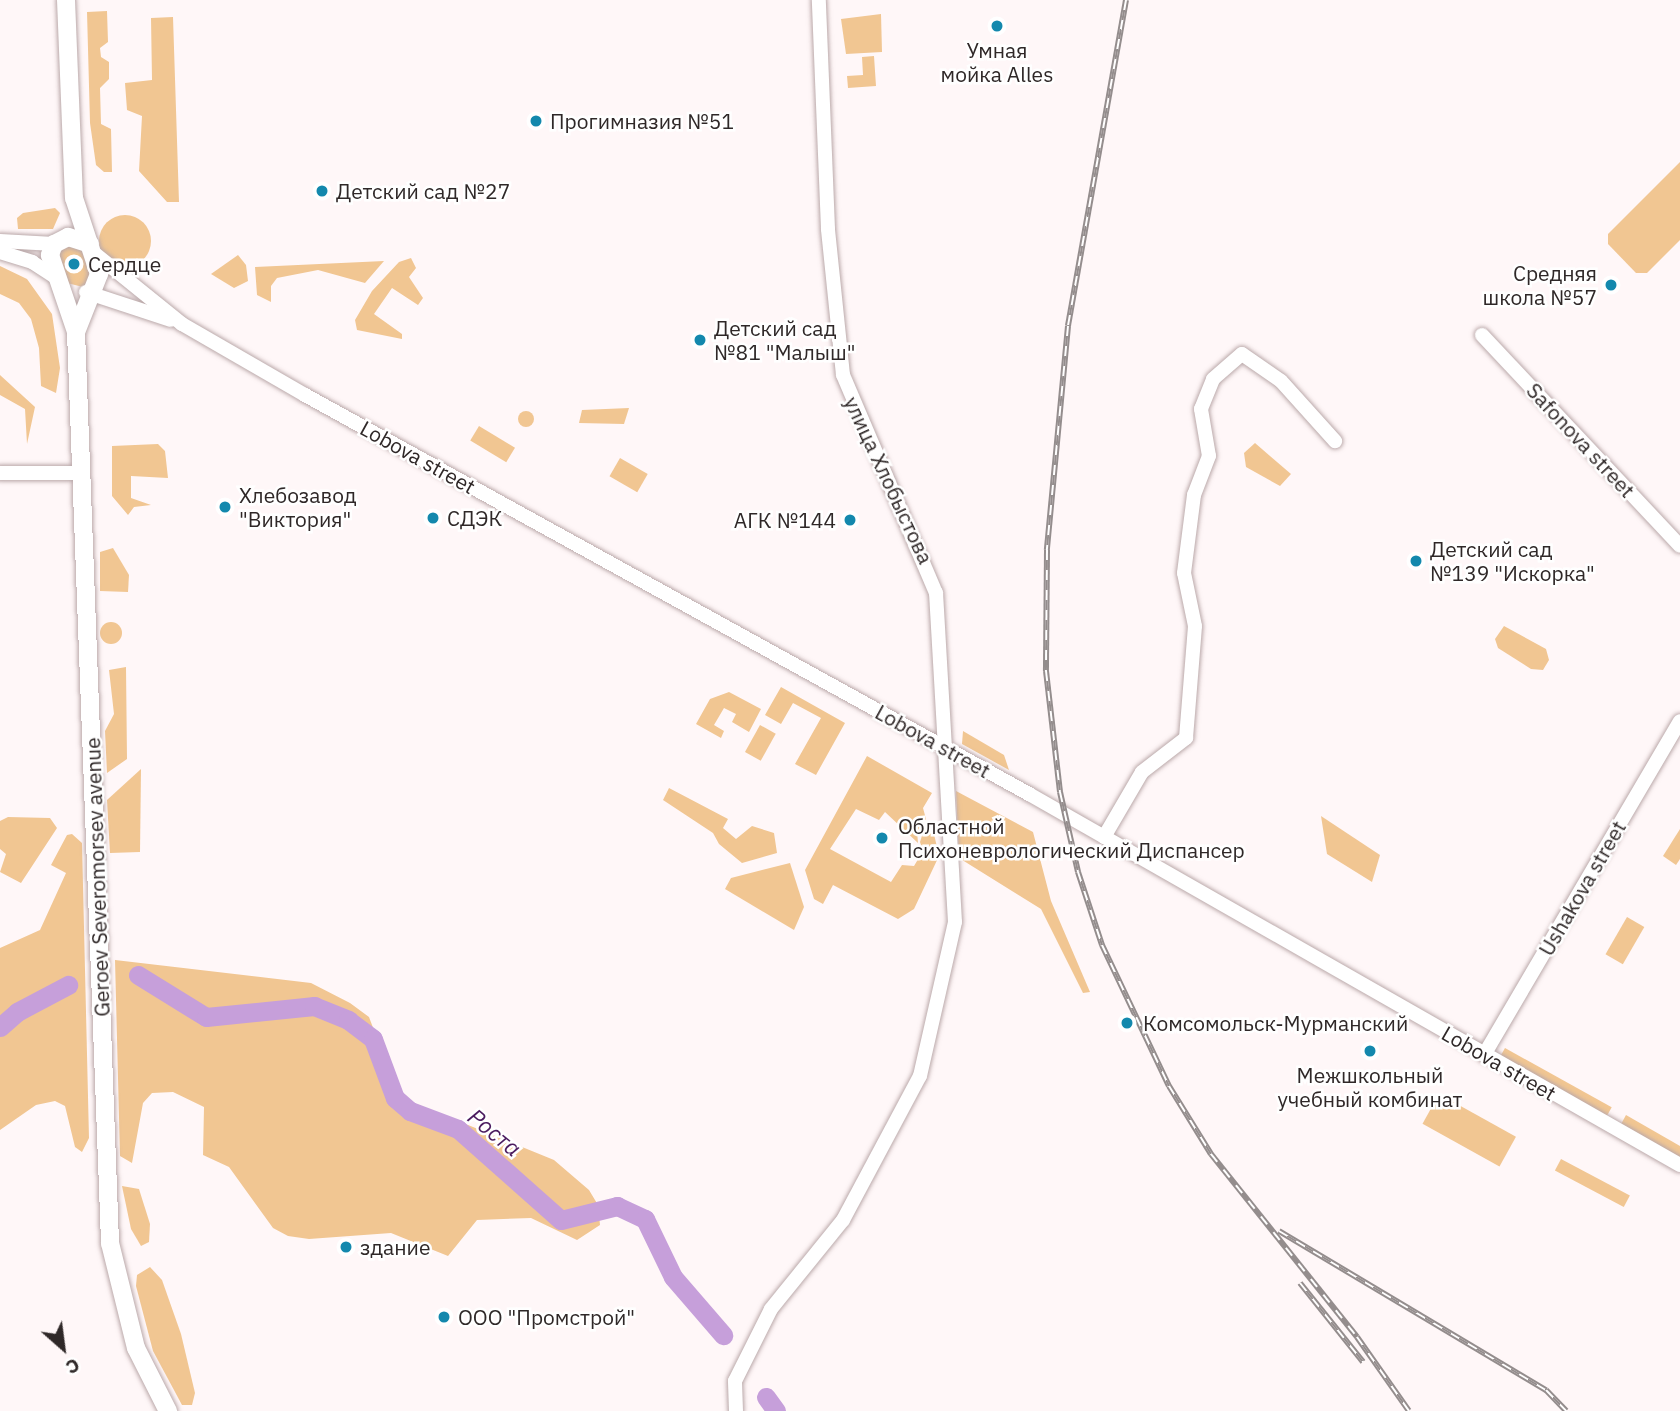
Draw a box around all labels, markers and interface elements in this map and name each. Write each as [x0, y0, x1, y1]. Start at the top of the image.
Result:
marker: Умная мойка Alles [989, 18, 1005, 34]
place label: Умная мойка Alles [941, 37, 1053, 87]
place label: Прогимназия №51 [550, 108, 734, 134]
marker: Прогимназия №51 [528, 113, 544, 129]
place label: Детский сад №27 [336, 178, 510, 204]
marker: Детский сад №27 [314, 183, 330, 199]
place label: Сердце [88, 251, 161, 277]
marker: Сердце [66, 256, 82, 272]
place label: Средняя школа №57 [1483, 260, 1597, 310]
marker: Средняя школа №57 [1603, 277, 1619, 293]
place label: Детский сад №81 "Малыш" [714, 315, 856, 365]
marker: Детский сад №81 "Малыш" [692, 332, 708, 348]
street label: Safonova street [1522, 378, 1640, 502]
street label: улица Хлобыстова [839, 392, 939, 568]
street label: Lobova street [356, 415, 480, 499]
place label: Хлебозавод "Виктория" [239, 482, 356, 532]
marker: Хлебозавод "Виктория" [217, 499, 233, 515]
place label: СДЭК [447, 505, 502, 531]
place label: АГК №144 [734, 507, 836, 533]
marker: СДЭК [425, 510, 441, 526]
marker: АГК №144 [842, 512, 858, 528]
place label: Детский сад №139 "Искорка" [1430, 536, 1595, 586]
marker: Детский сад №139 "Искорка" [1408, 553, 1424, 569]
street label: Lobova street [871, 699, 995, 783]
street label: Geroev Severomorsev avenue [80, 737, 114, 1017]
place label: Областной Психоневрологический Диспансер [898, 813, 1245, 863]
street label: Ushakova street [1533, 816, 1631, 960]
marker: Областной Психоневрологический Диспансер [872, 828, 892, 848]
place label: Комсомольск-Мурманский [1143, 1010, 1408, 1036]
marker: Комсомольск-Мурманский [1117, 1013, 1137, 1033]
street label: Lobova street [1437, 1020, 1561, 1106]
marker: Межшкольный учебный комбинат [1362, 1043, 1378, 1059]
place label: Межшкольный учебный комбинат [1278, 1062, 1462, 1112]
water label: Роста [463, 1102, 527, 1162]
place label: здание [360, 1234, 430, 1260]
marker: здание [338, 1239, 354, 1255]
place label: ООО "Промстрой" [458, 1304, 635, 1330]
marker: ООО "Промстрой" [436, 1309, 452, 1325]
north arrow [28, 1313, 98, 1383]
text: С [62, 1353, 84, 1380]

